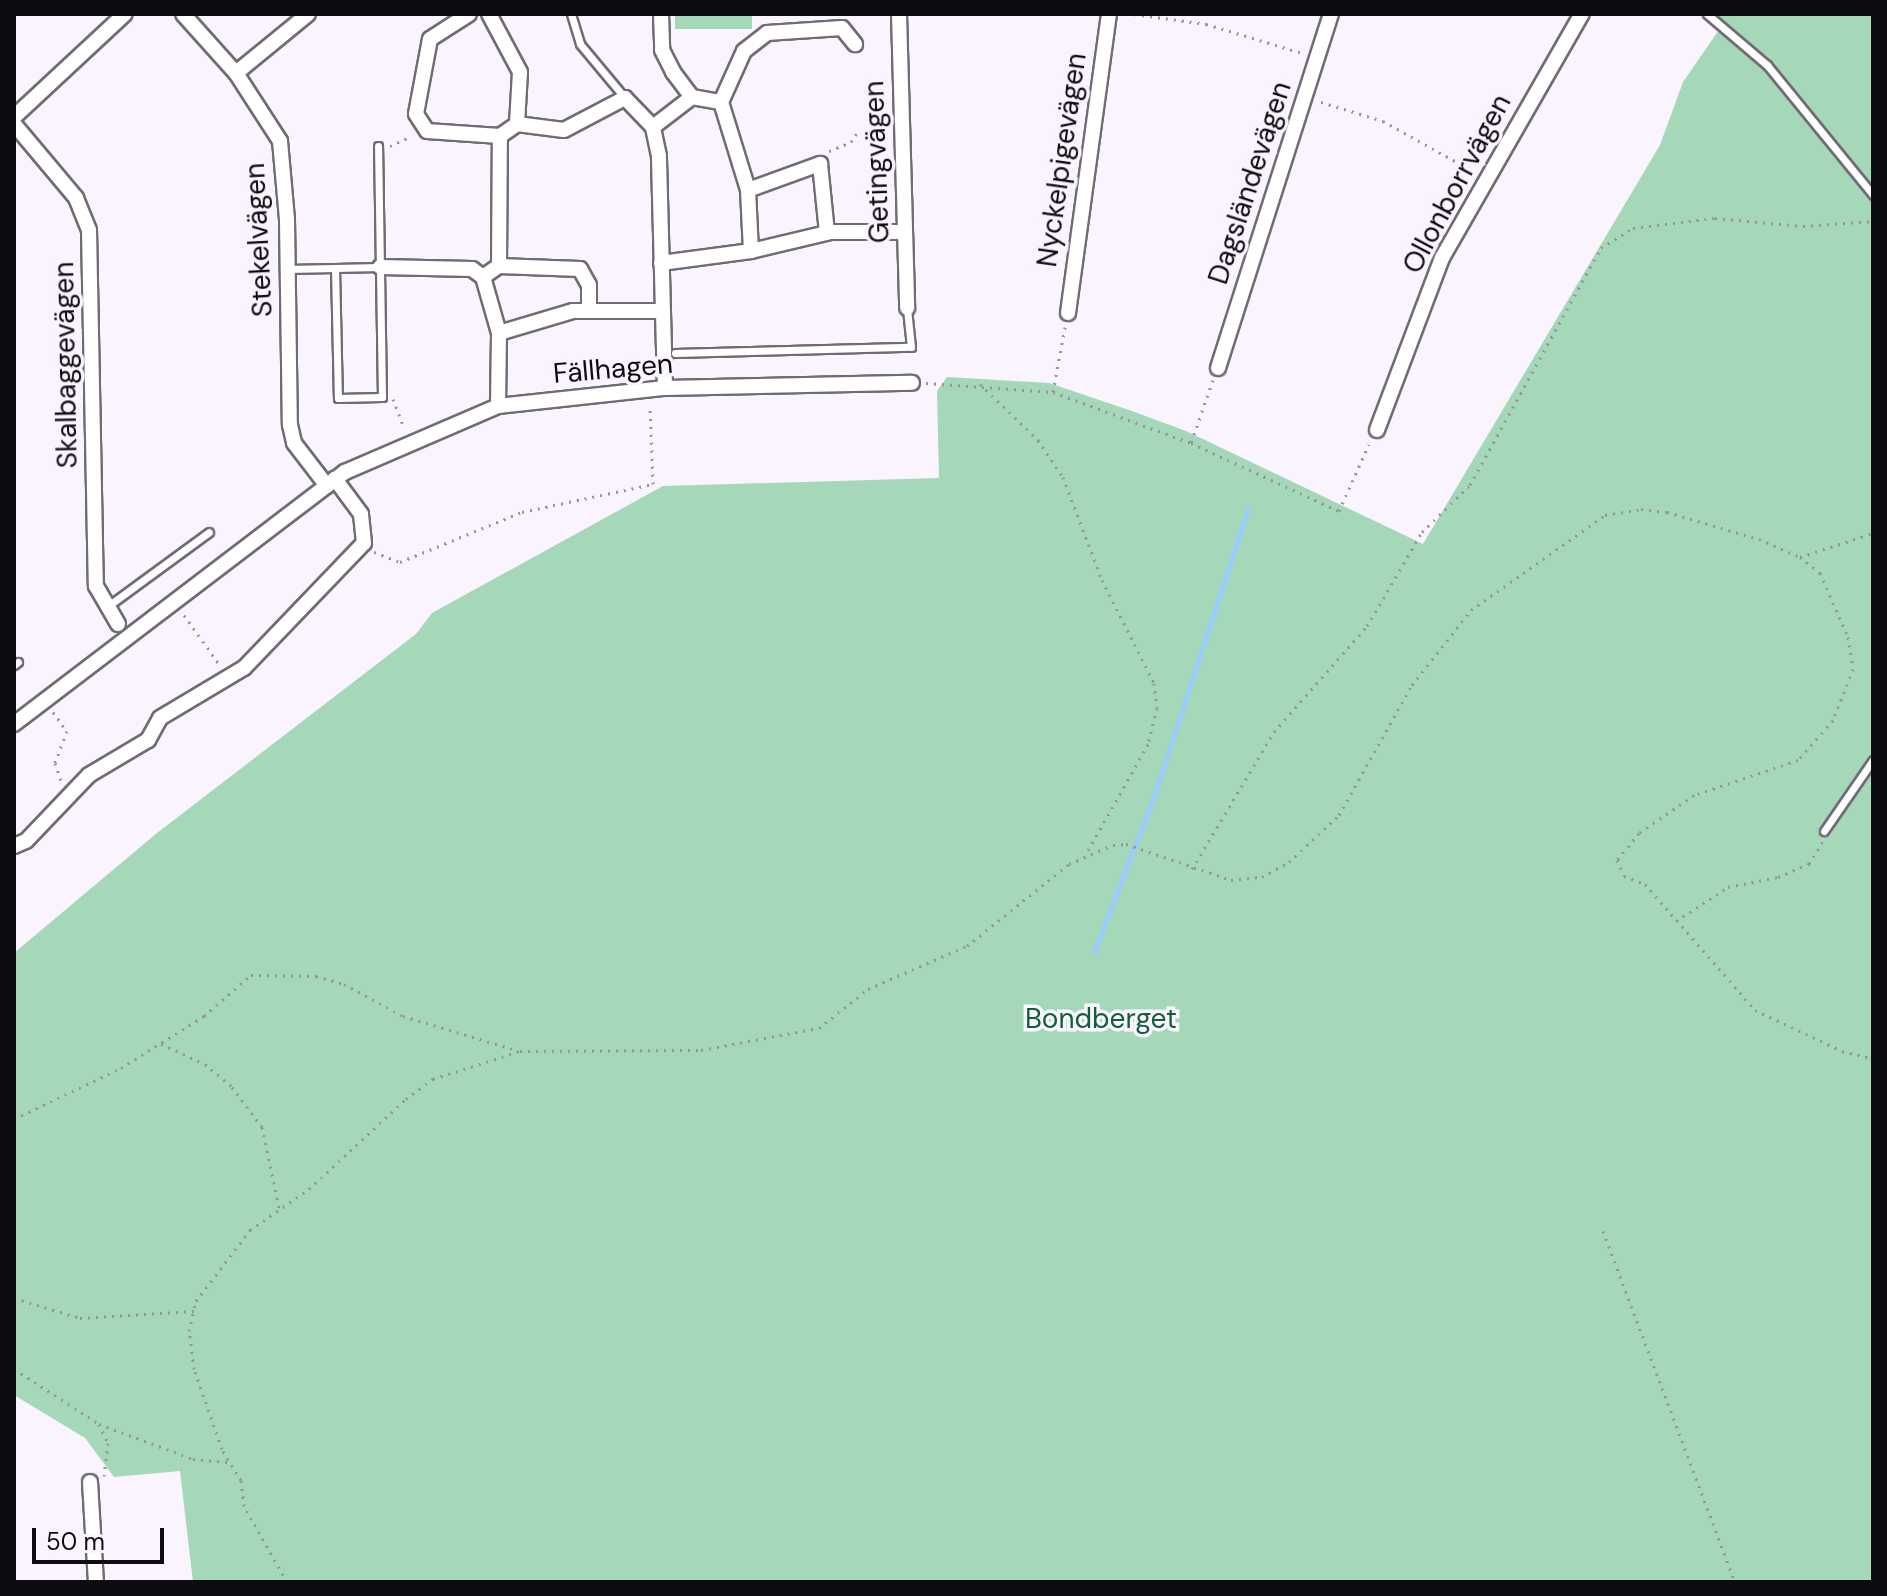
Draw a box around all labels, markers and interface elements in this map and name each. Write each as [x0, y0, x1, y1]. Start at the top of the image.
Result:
street label: Nyckelpigevägen [1030, 51, 1094, 269]
street label: Dagsländevägen [1201, 77, 1299, 289]
street label: Getingvägen [857, 80, 897, 244]
street label: Ollonborrvägen [1396, 89, 1518, 279]
street label: Stekelvägen [238, 162, 280, 318]
street label: Skalbaggevägen [47, 261, 85, 469]
street label: Fällhagen [552, 347, 674, 391]
park label: Bondberget [1025, 1002, 1177, 1036]
scale bar [36, 1512, 168, 1562]
text: 50 m [46, 1526, 105, 1557]

